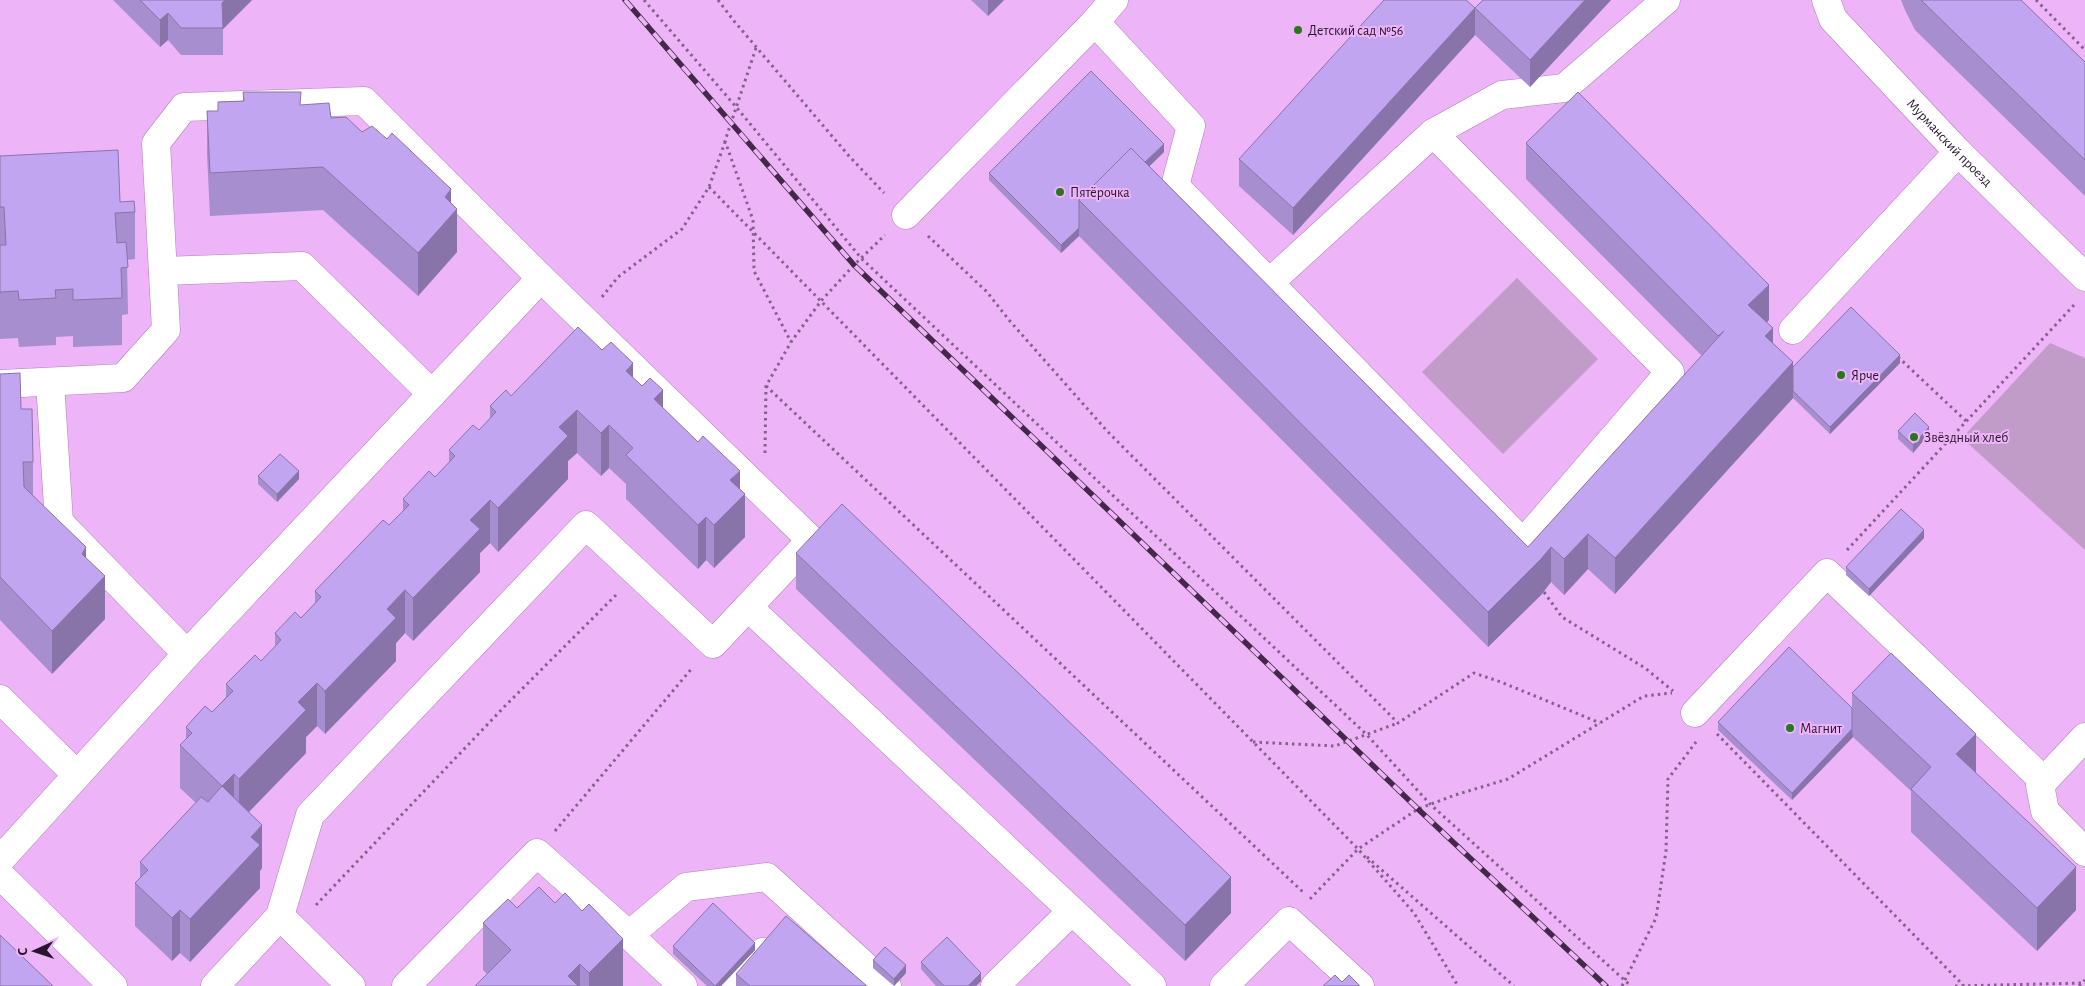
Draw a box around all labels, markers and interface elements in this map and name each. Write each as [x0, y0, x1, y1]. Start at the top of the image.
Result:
marker: Детский сад №56 [1292, 24, 1304, 36]
place label: Детский сад №56 [1308, 24, 1403, 38]
street label: Мурманский проезд [1904, 96, 1994, 189]
marker: Пятёрочка [1054, 186, 1066, 198]
place label: Пятёрочка [1070, 186, 1130, 200]
marker: Ярче [1835, 369, 1847, 381]
place label: Ярче [1851, 369, 1879, 383]
marker: Звёздный хлеб [1908, 431, 1920, 443]
place label: Звёздный хлеб [1924, 431, 2008, 445]
marker: Магнит [1784, 722, 1796, 734]
place label: Магнит [1800, 722, 1843, 736]
north arrow [10, 926, 60, 976]
text: С [16, 947, 30, 956]

